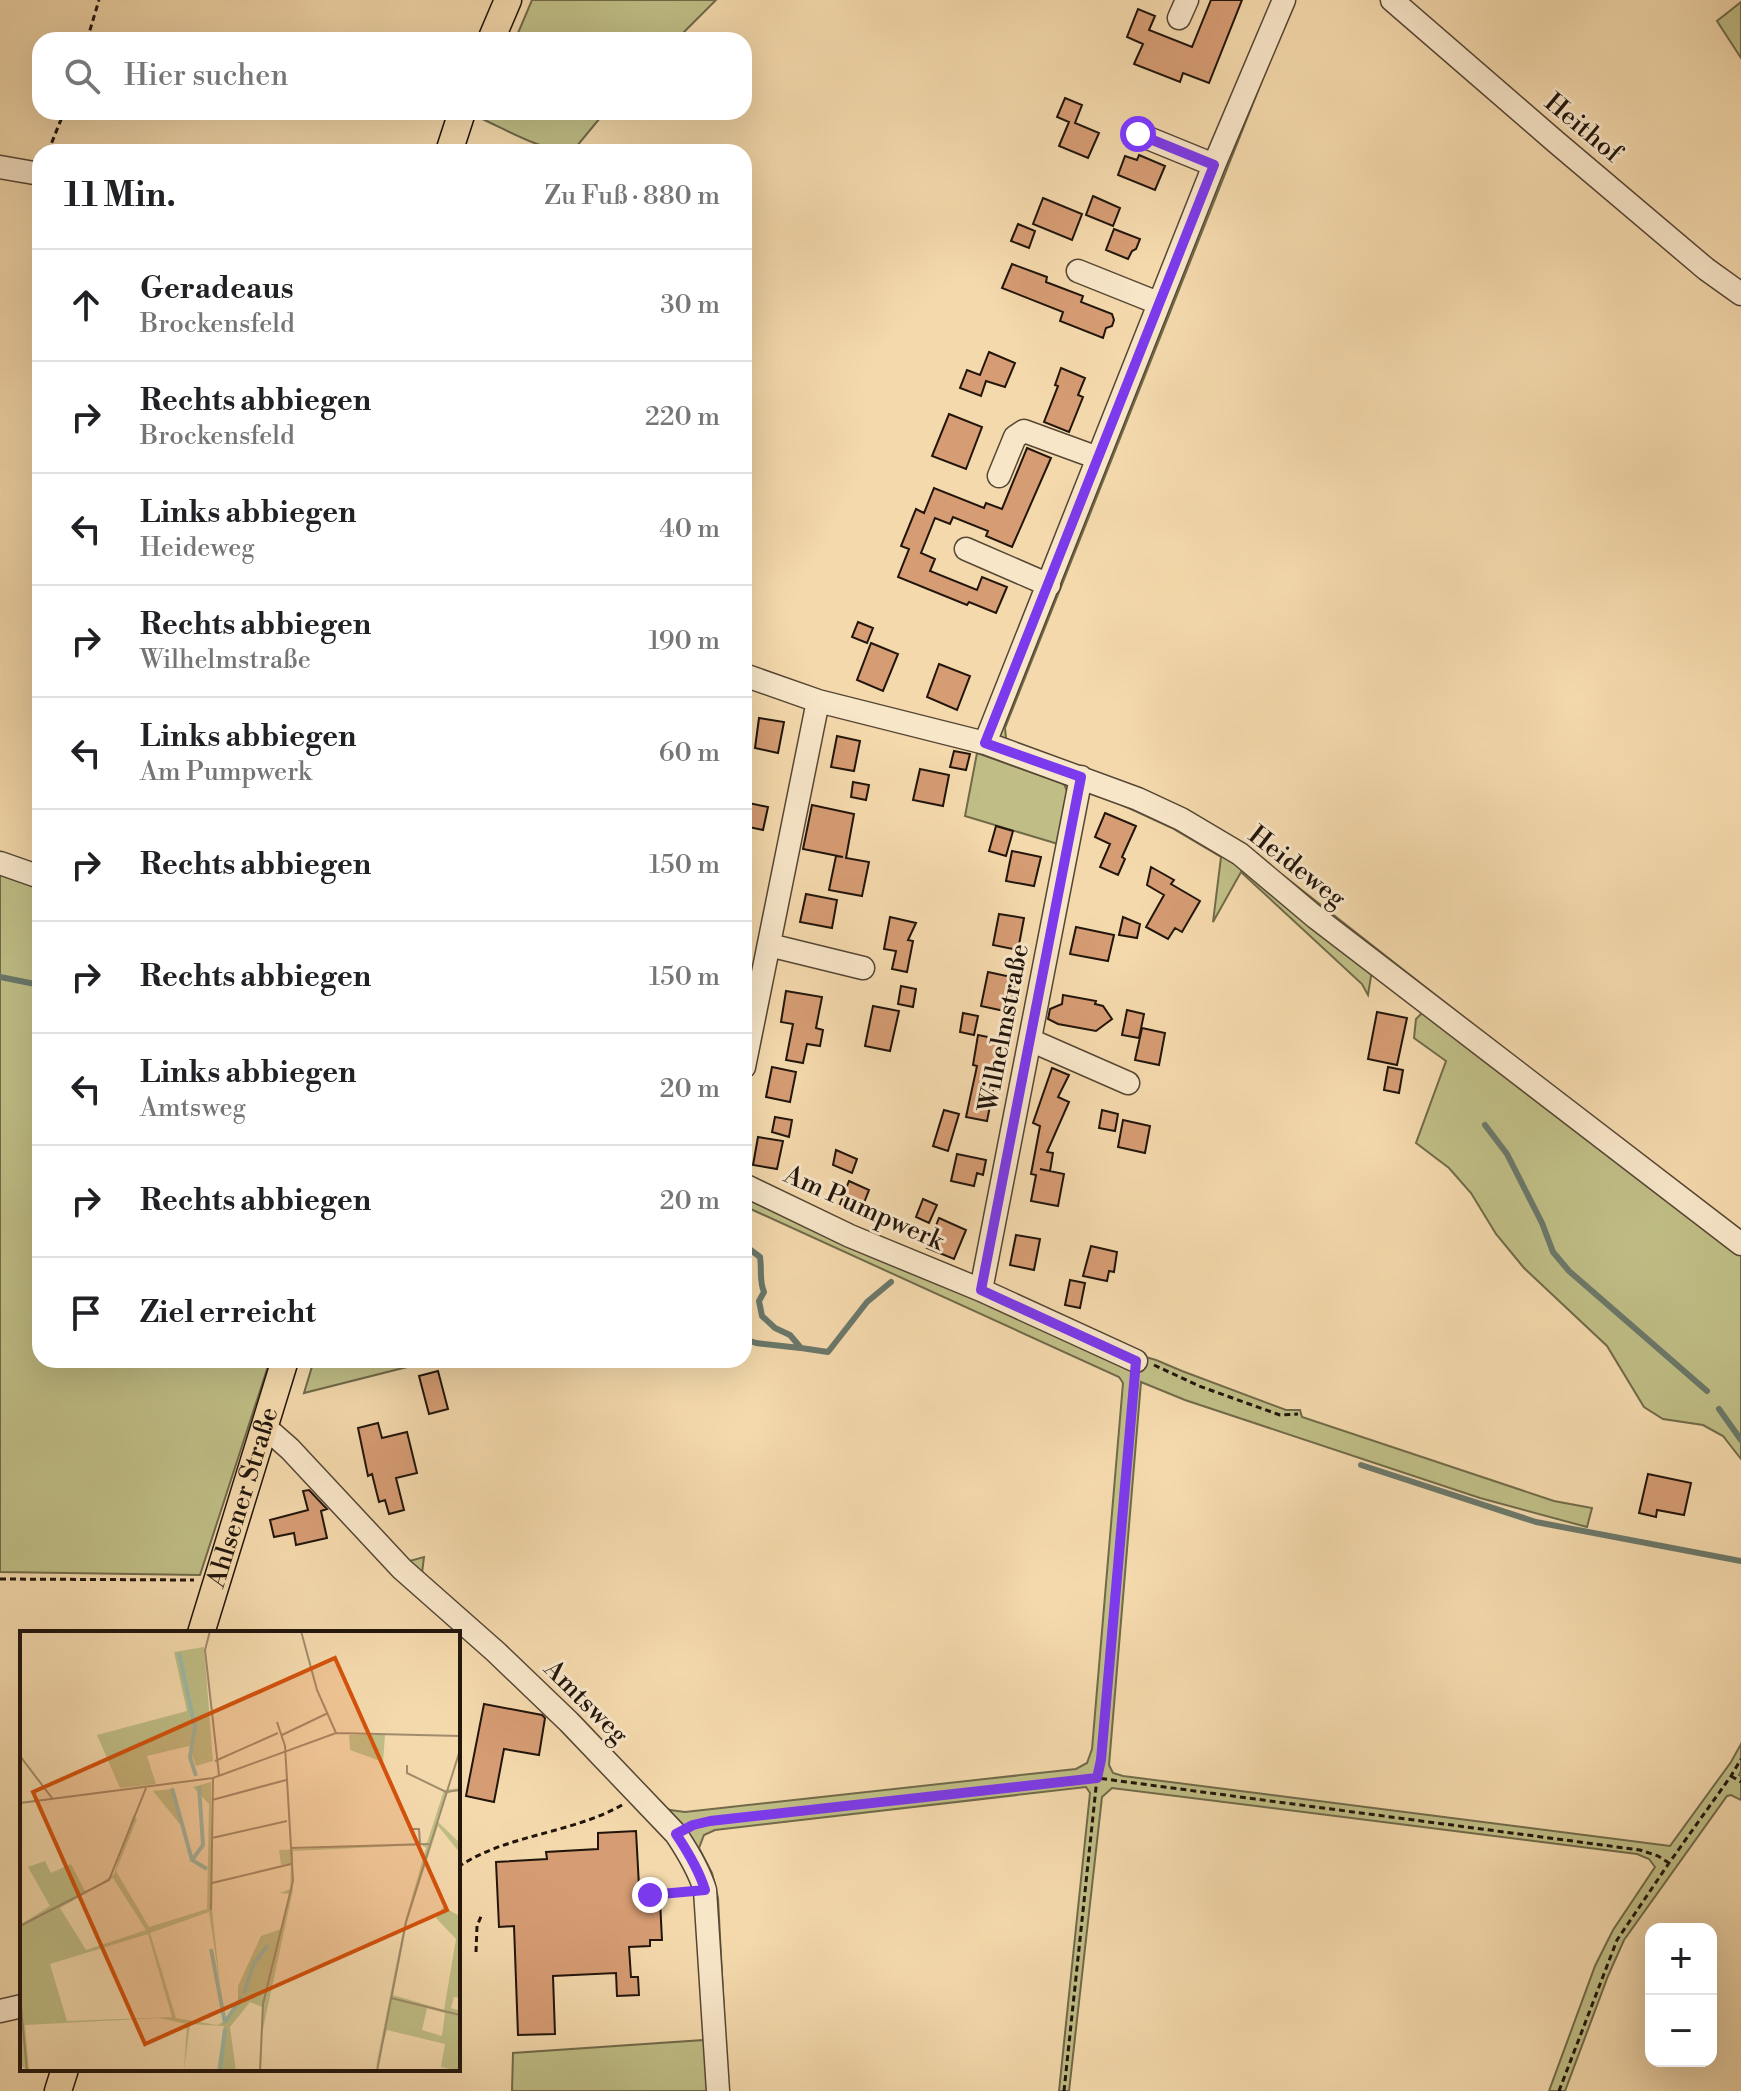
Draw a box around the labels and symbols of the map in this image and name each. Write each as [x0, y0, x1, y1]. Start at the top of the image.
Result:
street label: Heithof [1538, 87, 1629, 170]
route start [1120, 116, 1156, 152]
street label: Heideweg [1242, 819, 1352, 915]
street label: Wilhelmstraße [972, 941, 1036, 1116]
street label: Am Pumpwerk [778, 1158, 950, 1258]
street label: Ahlsener Straße [200, 1403, 286, 1592]
inset map [20, 1631, 460, 2071]
street label: Amtsweg [536, 1652, 635, 1751]
route end [632, 1877, 668, 1913]

